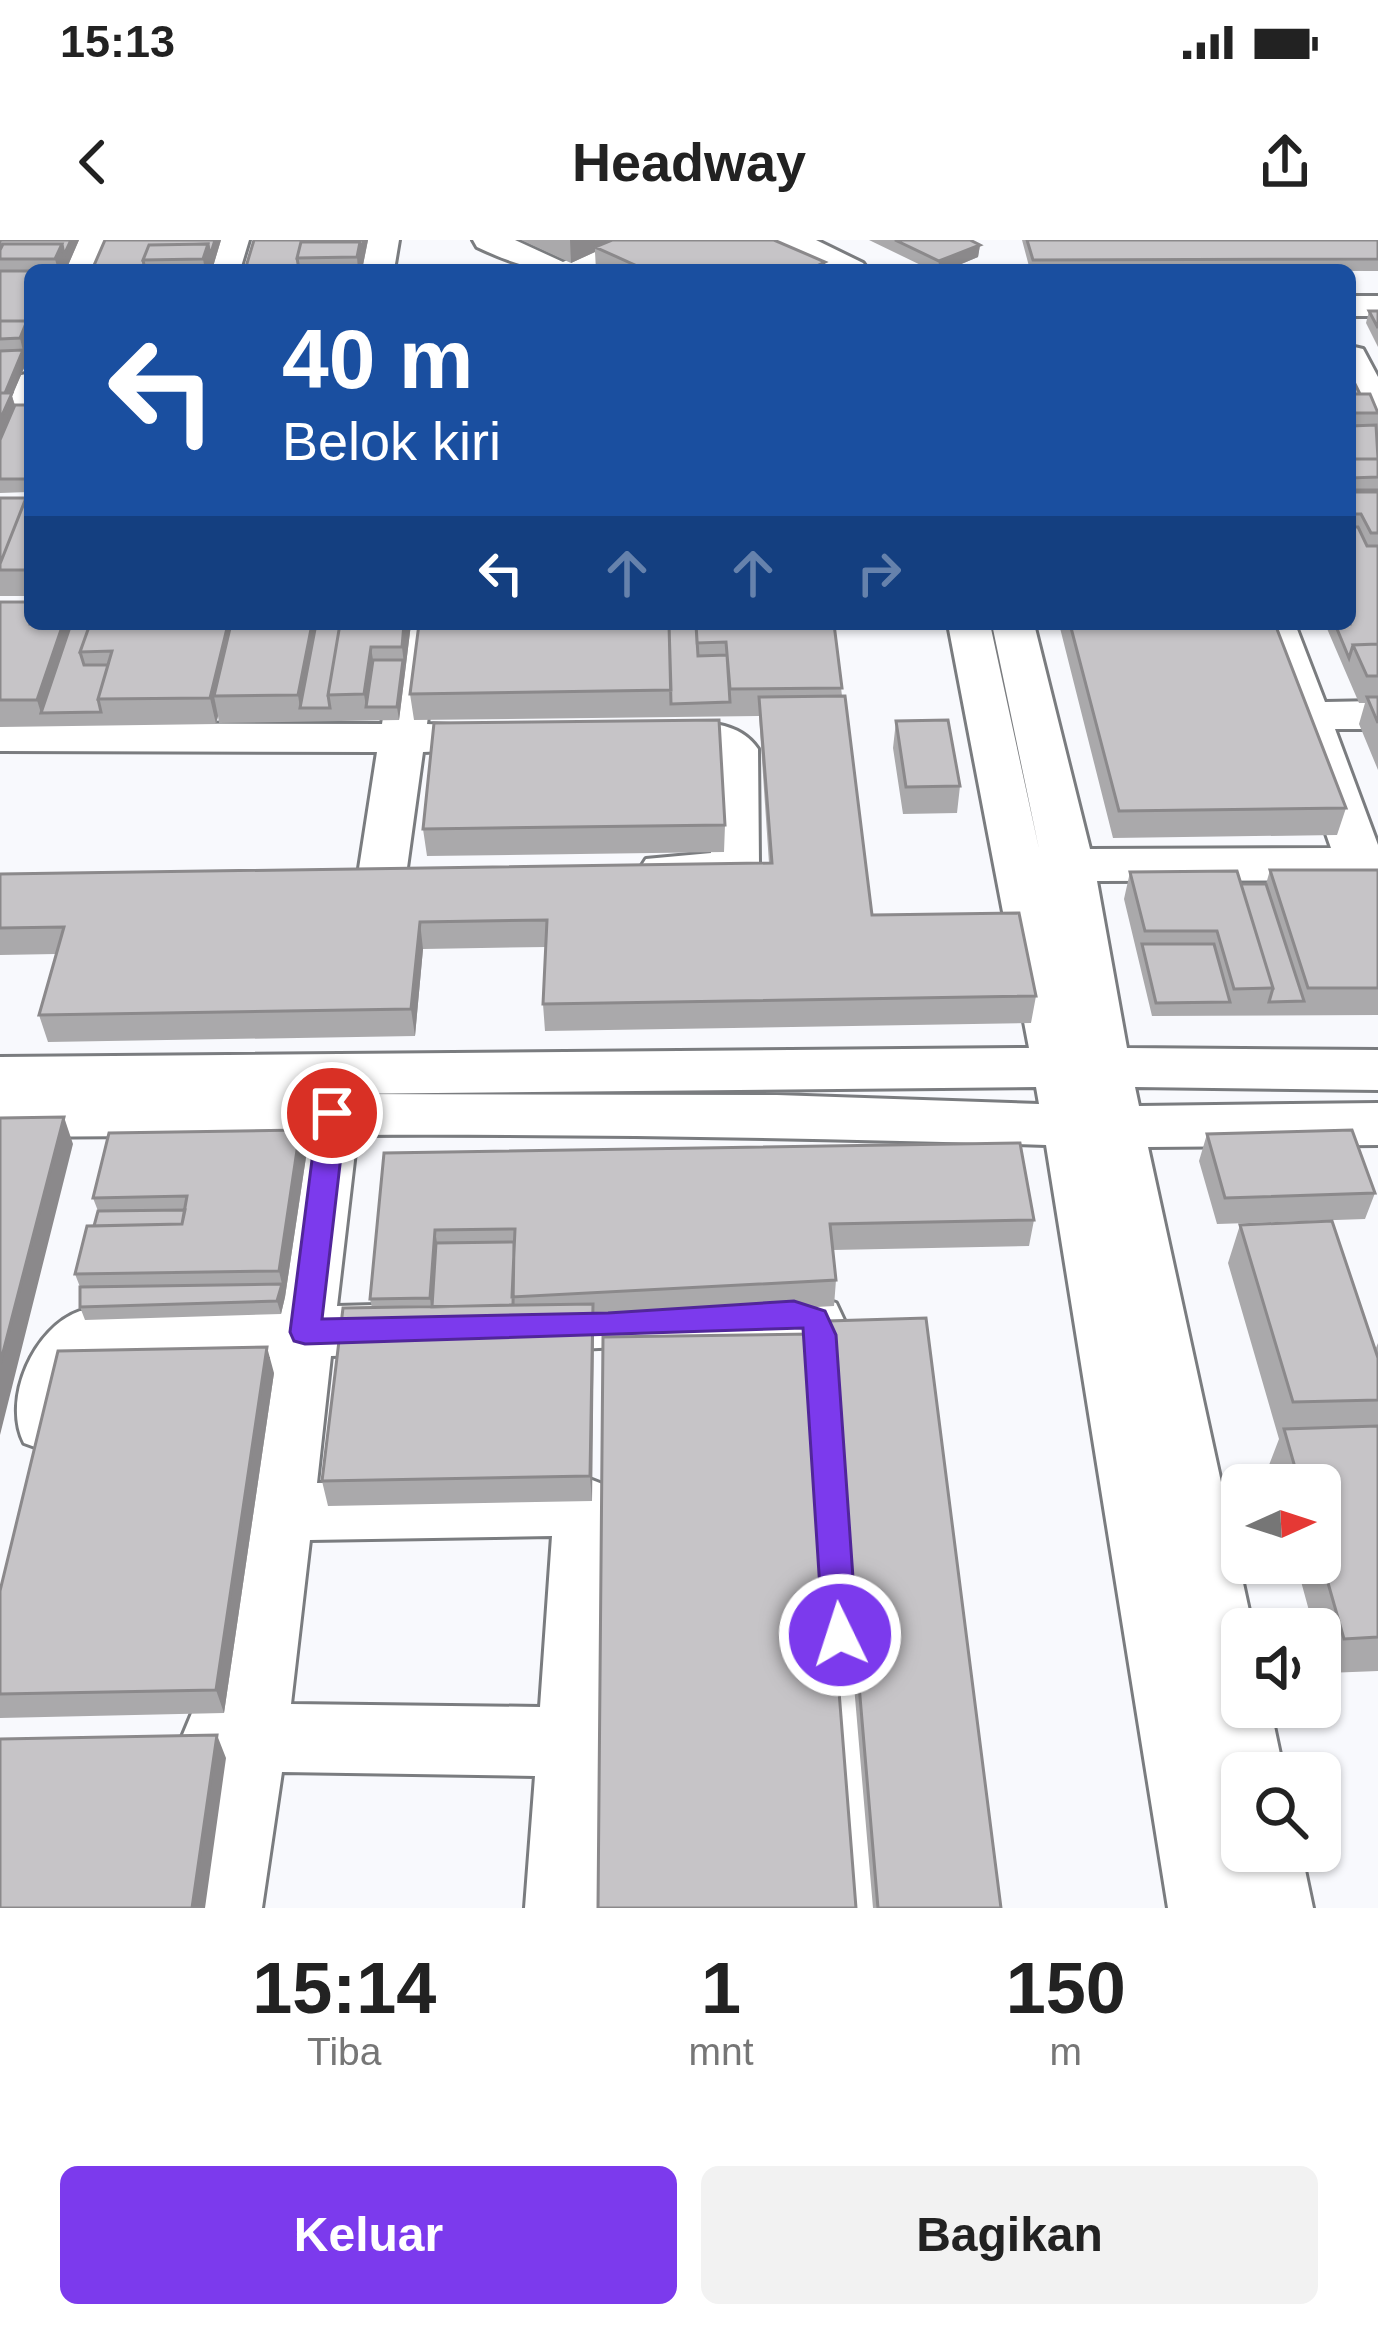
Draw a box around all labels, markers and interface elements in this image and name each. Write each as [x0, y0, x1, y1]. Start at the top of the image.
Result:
text: 15:13 [60, 16, 175, 67]
icon: back [60, 129, 126, 195]
icon: share [1252, 129, 1318, 195]
text: Headway [572, 132, 806, 192]
icon: left [84, 312, 240, 468]
text: 40 m [282, 312, 473, 406]
text: Belok kiri [282, 411, 501, 471]
icon: left [468, 540, 534, 606]
icon: ahead [594, 540, 660, 606]
icon: ahead [720, 540, 786, 606]
icon: right [846, 540, 912, 606]
pin [281, 1062, 383, 1164]
icon: arrive [299, 1080, 365, 1146]
north arrow [1221, 1464, 1341, 1584]
map controls [1221, 1464, 1341, 1872]
position arrow [777, 1572, 903, 1698]
button: sound [1221, 1608, 1341, 1728]
button: search [1221, 1752, 1341, 1872]
text: 15:14 [252, 1948, 436, 2028]
text: 1 [701, 1948, 741, 2028]
text: 150 [1006, 1948, 1126, 2028]
text: Tiba [307, 2030, 381, 2073]
text: mnt [689, 2030, 754, 2073]
text: m [1050, 2030, 1082, 2073]
button: Keluar [60, 2166, 677, 2304]
button: Bagikan [701, 2166, 1318, 2304]

